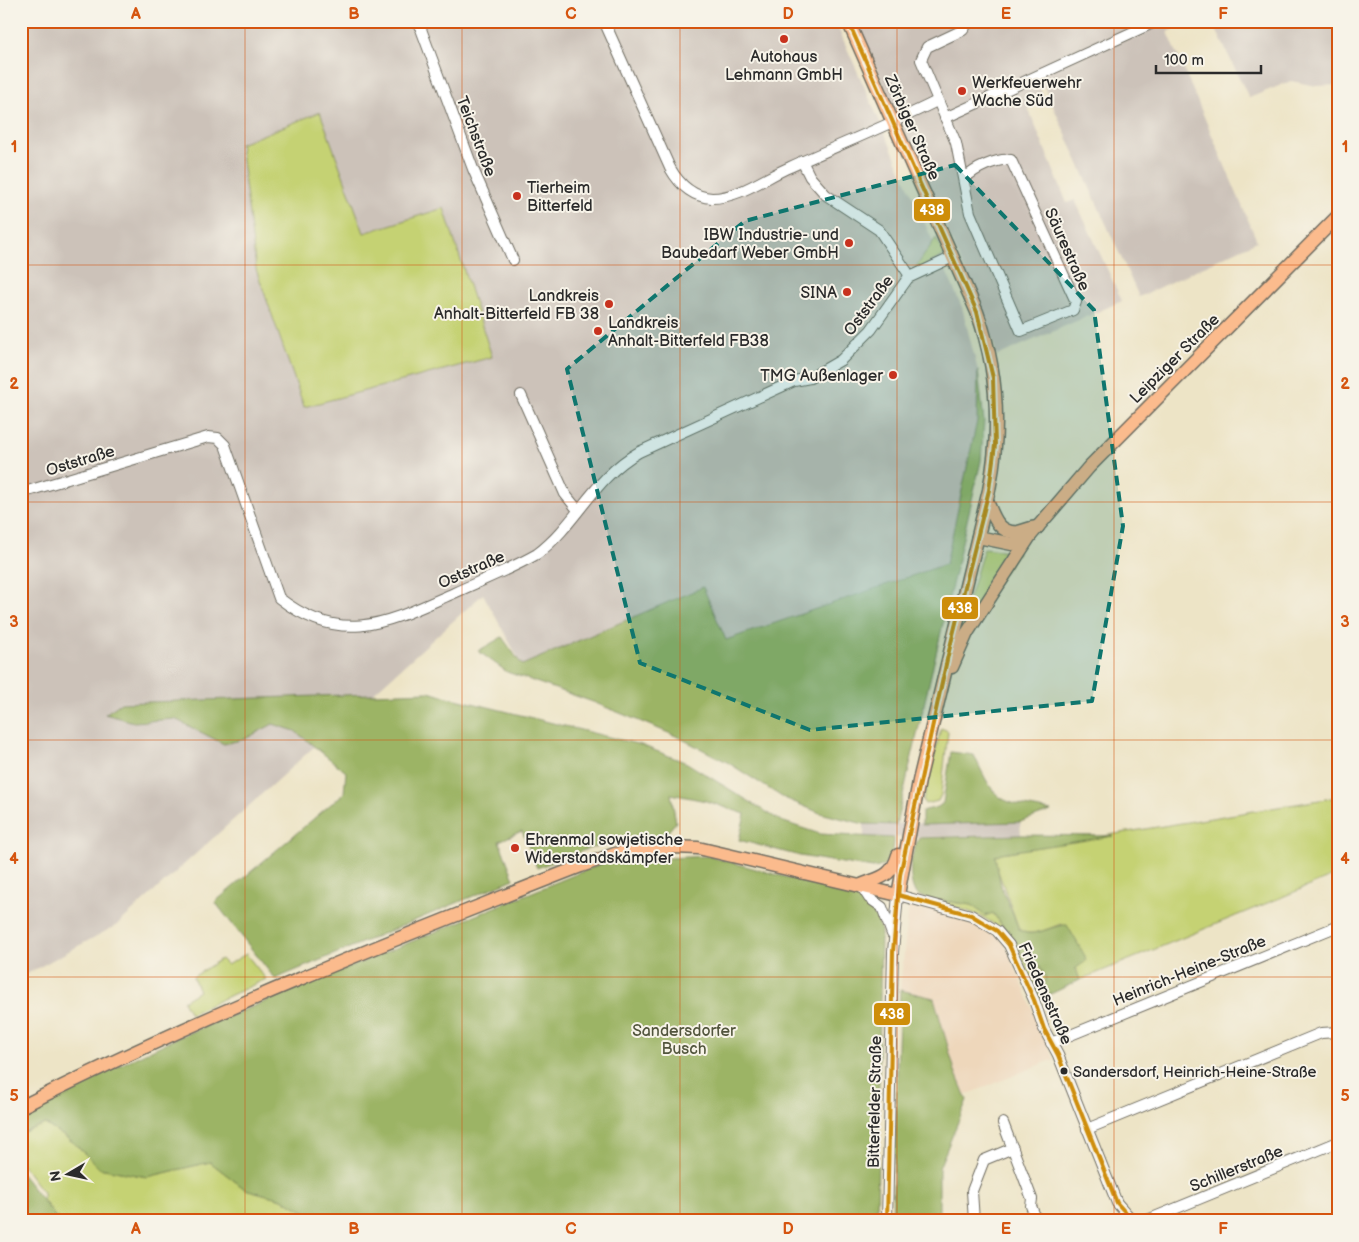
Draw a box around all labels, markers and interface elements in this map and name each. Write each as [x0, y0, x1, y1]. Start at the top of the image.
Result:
text: A [130, 5, 141, 24]
text: B [348, 5, 360, 24]
text: C [565, 5, 577, 24]
text: D [782, 5, 794, 24]
text: E [1001, 5, 1011, 24]
text: F [1218, 5, 1228, 24]
marker: Autohaus Lehmann GmbH [778, 33, 790, 45]
scale bar [1156, 42, 1262, 74]
place label: Autohaus Lehmann GmbH [725, 48, 843, 85]
text: 100 m [1164, 51, 1204, 70]
street label: Zörbiger Straße [879, 71, 944, 184]
place label: Werkfeuerwehr Wache Süd [972, 74, 1082, 111]
marker: Werkfeuerwehr Wache Süd [956, 85, 968, 97]
street label: Teichstraße [452, 94, 500, 180]
text: 1 [11, 138, 17, 157]
text: 1 [1342, 138, 1348, 157]
place label: Tierheim Bitterfeld [527, 179, 593, 216]
marker: Tierheim Bitterfeld [511, 190, 523, 202]
line badge: 438 [913, 198, 951, 222]
text: 438 [920, 202, 944, 219]
street label: Säurestraße [1040, 205, 1093, 294]
place label: IBW Industrie- und Baubedarf Weber GmbH [661, 226, 839, 263]
marker: IBW Industrie- und Baubedarf Weber GmbH [843, 237, 855, 249]
street label: Oststraße [840, 272, 898, 340]
place label: SINA [801, 284, 837, 303]
marker: SINA [841, 286, 853, 298]
place label: Landkreis Anhalt-Bitterfeld FB 38 [434, 287, 599, 324]
marker: Landkreis Anhalt-Bitterfeld FB 38 [603, 298, 615, 310]
street label: Leipziger Straße [1126, 310, 1224, 408]
place label: Landkreis Anhalt-Bitterfeld FB38 [608, 314, 769, 351]
marker: Landkreis Anhalt-Bitterfeld FB38 [592, 325, 604, 337]
place label: TMG Außenlager [760, 367, 883, 386]
marker: TMG Außenlager [887, 369, 899, 381]
text: 2 [9, 375, 19, 394]
text: 2 [1340, 375, 1350, 394]
street label: Oststraße [44, 442, 117, 481]
street label: Oststraße [435, 547, 508, 593]
line badge: 438 [941, 596, 979, 620]
text: 438 [948, 600, 972, 617]
text: 3 [9, 613, 19, 632]
text: 3 [1340, 613, 1350, 632]
place label: Ehrenmal sowjetische Widerstandskämpfer [525, 831, 683, 868]
marker: Ehrenmal sowjetische Widerstandskämpfer [509, 842, 521, 854]
text: 4 [9, 850, 19, 869]
text: 4 [1340, 850, 1350, 869]
street label: Heinrich-Heine-Straße [1110, 932, 1269, 1011]
street label: Friedensstraße [1014, 940, 1076, 1048]
line badge: 438 [873, 1002, 911, 1026]
text: 438 [880, 1006, 904, 1023]
park label: Sandersdorfer Busch [632, 1022, 736, 1059]
street label: Bitterfelder Straße [865, 1035, 886, 1168]
place label: Sandersdorf, Heinrich-Heine-Straße [1073, 1063, 1316, 1082]
marker: Sandersdorf, Heinrich-Heine-Straße [1059, 1066, 1069, 1076]
text: 5 [9, 1087, 19, 1106]
text: 5 [1340, 1087, 1350, 1106]
street label: Schillerstraße [1187, 1142, 1286, 1197]
north arrow [42, 1150, 92, 1200]
text: N [46, 1169, 65, 1182]
text: A [130, 1220, 141, 1239]
text: B [348, 1220, 360, 1239]
text: C [565, 1220, 577, 1239]
text: D [782, 1220, 794, 1239]
text: E [1001, 1220, 1011, 1239]
text: F [1218, 1220, 1228, 1239]

